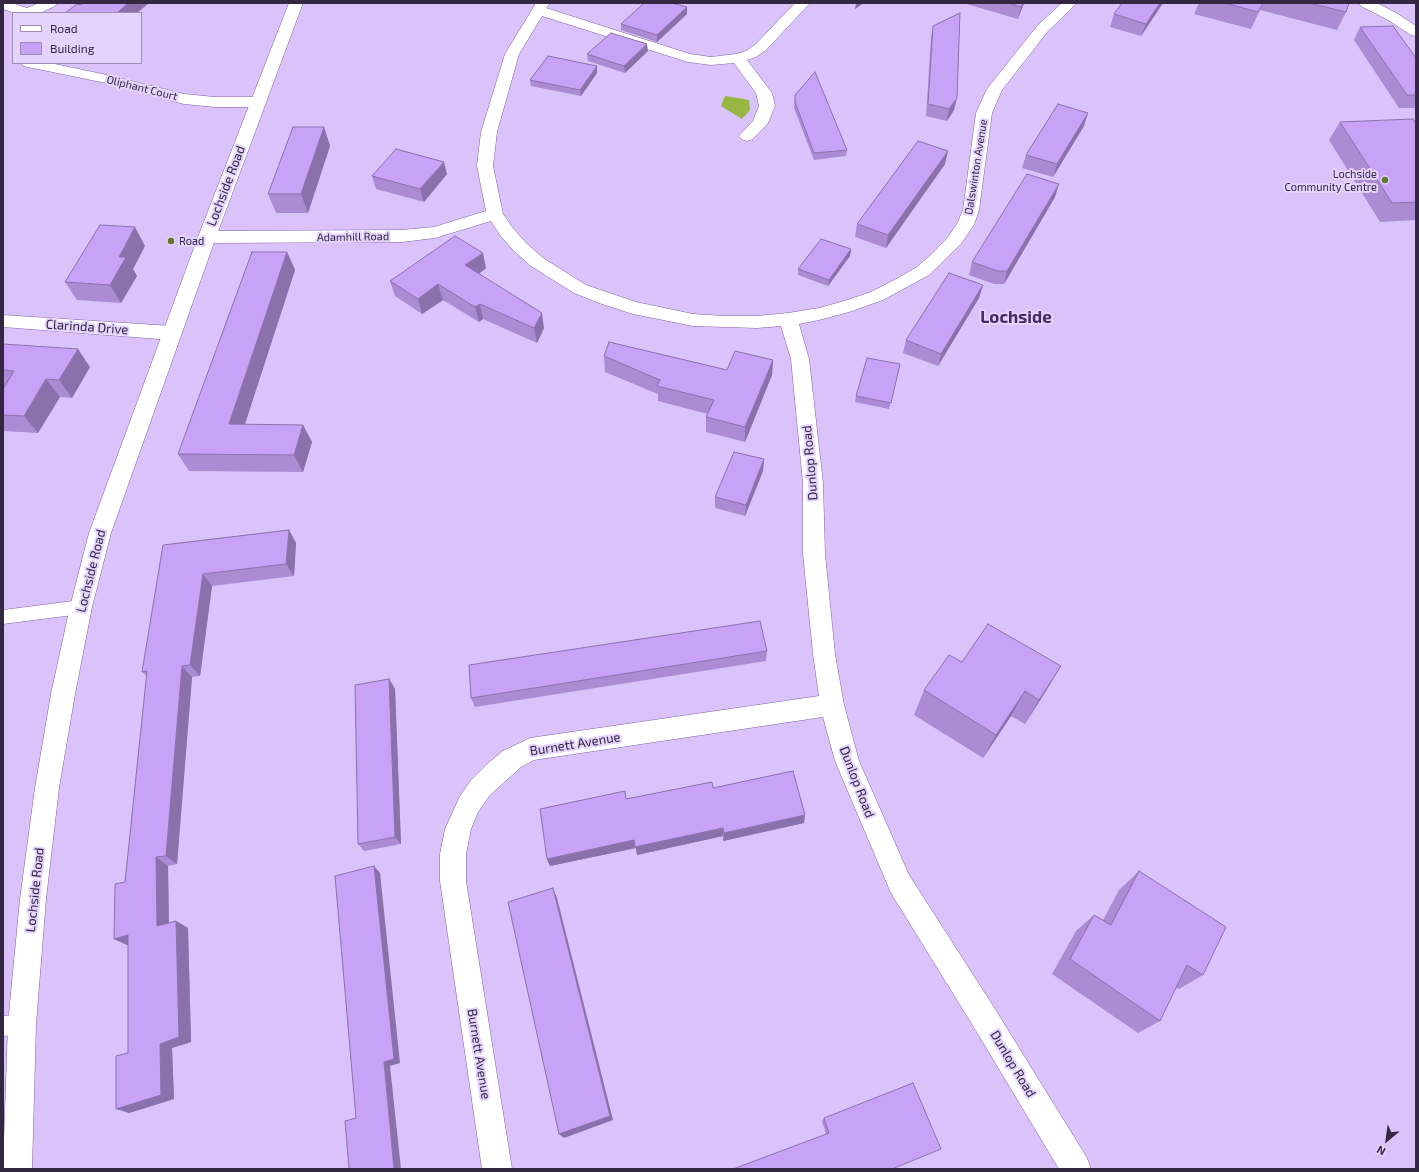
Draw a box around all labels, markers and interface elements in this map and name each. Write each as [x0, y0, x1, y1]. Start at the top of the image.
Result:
legend [12, 12, 142, 64]
text: Road [50, 21, 78, 35]
text: Building [50, 41, 94, 55]
street label: Oliphant Court [105, 73, 179, 103]
street label: Dalswinton Avenue [962, 118, 990, 216]
street label: Lochside Road [203, 144, 249, 228]
place label: Lochside Community Centre [1284, 167, 1377, 193]
marker: Lochside Community Centre [1380, 175, 1390, 185]
street label: Adamhill Road [317, 230, 389, 244]
place label: Road [179, 234, 204, 248]
marker: Road [166, 236, 176, 246]
district label: Lochside [980, 307, 1052, 327]
street label: Clarinda Drive [45, 316, 129, 338]
street label: Dunlop Road [799, 425, 821, 501]
street label: Lochside Road [73, 528, 109, 614]
street label: Burnett Avenue [529, 729, 621, 759]
street label: Dunlop Road [836, 744, 878, 820]
street label: Lochside Road [23, 847, 47, 933]
street label: Burnett Avenue [464, 1008, 494, 1100]
street label: Dunlop Road [987, 1028, 1039, 1100]
north arrow [1367, 1120, 1407, 1160]
text: N [1374, 1143, 1388, 1159]

